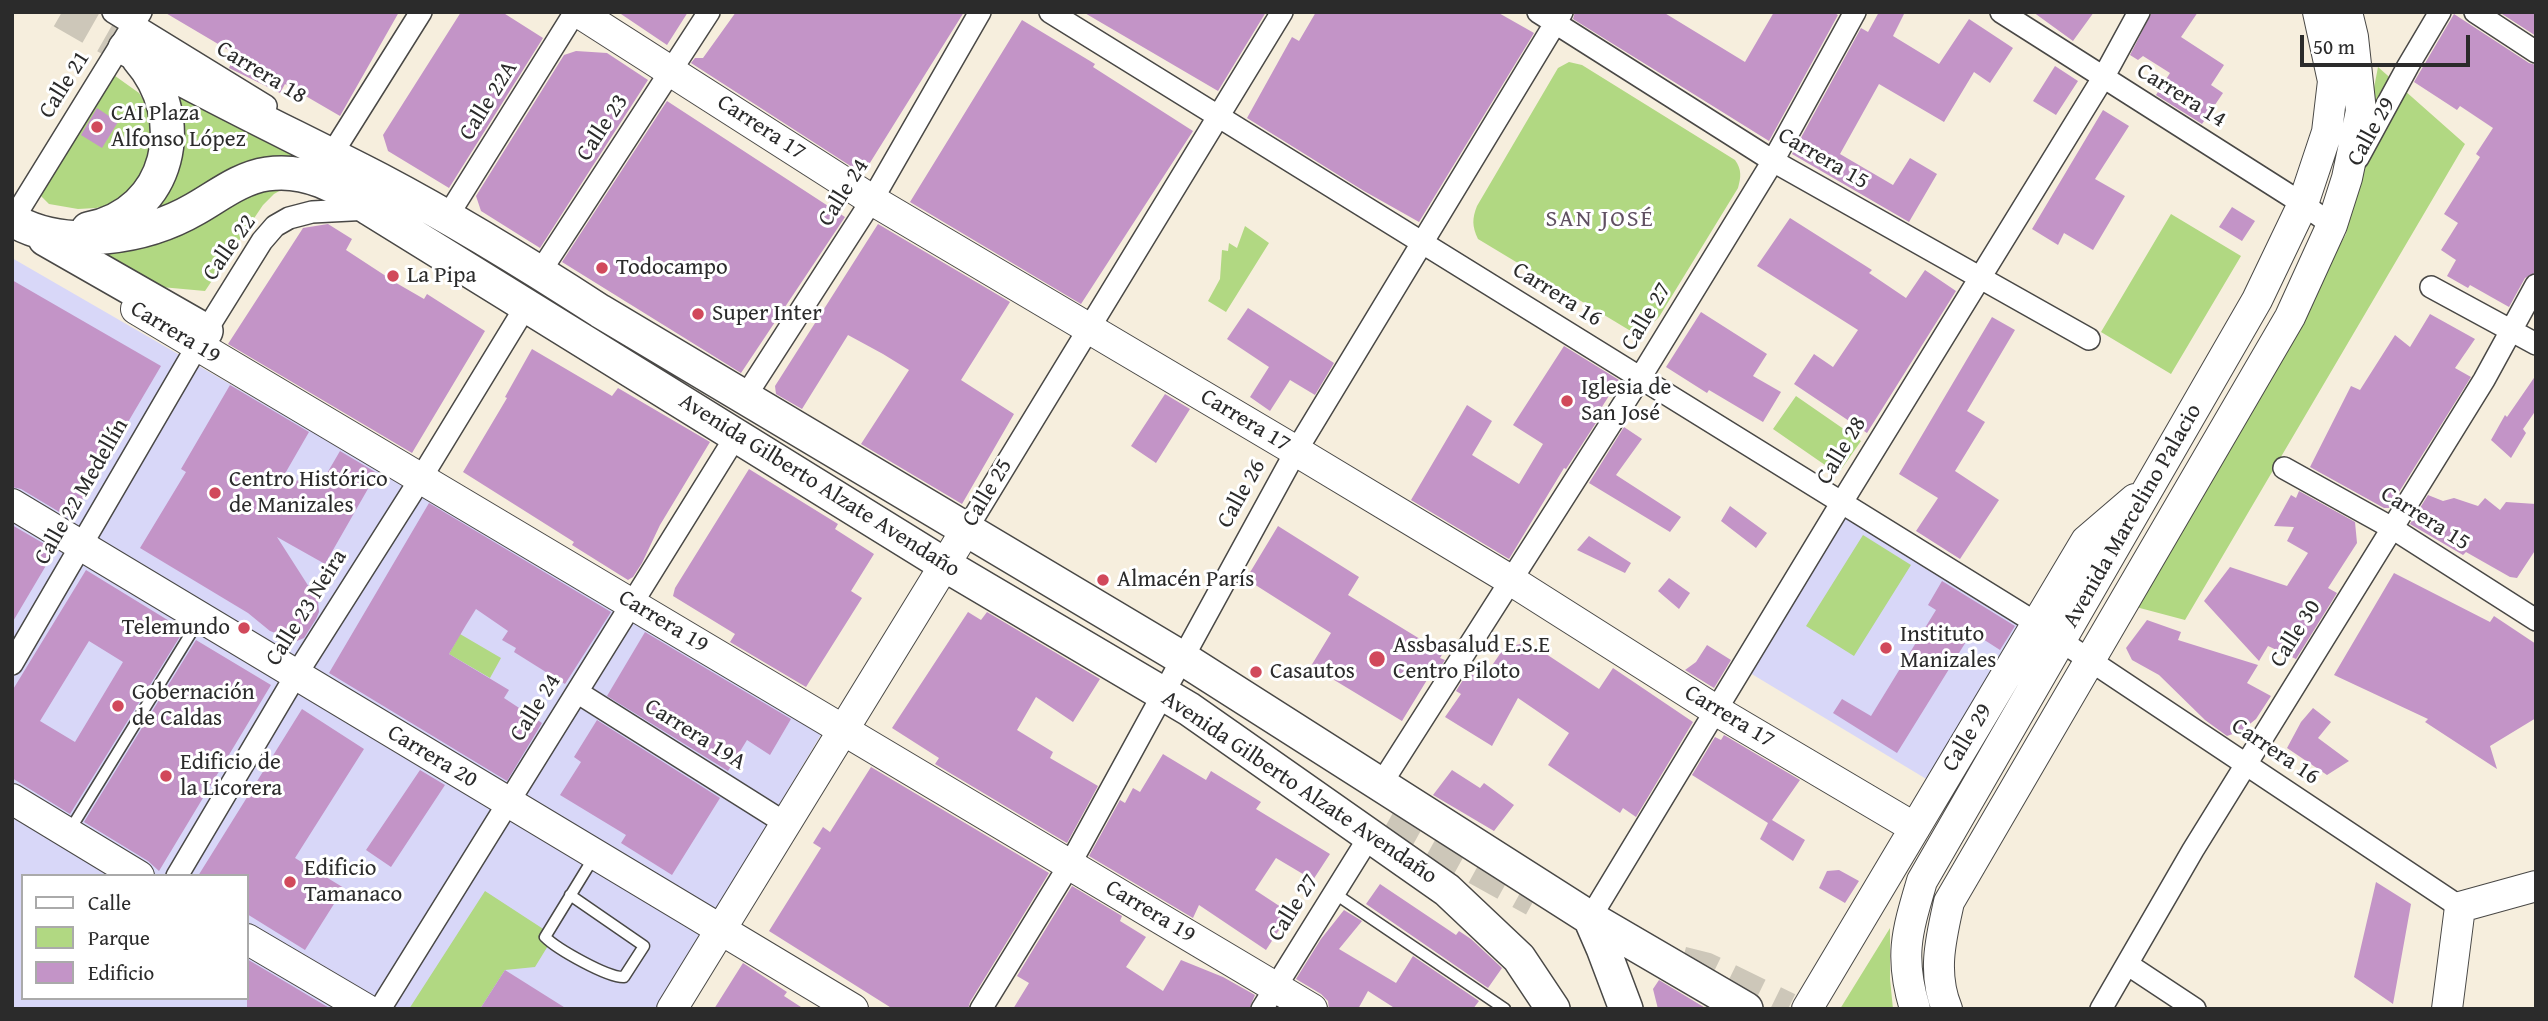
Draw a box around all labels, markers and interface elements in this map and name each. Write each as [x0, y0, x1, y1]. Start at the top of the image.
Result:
scale bar [2303, 21, 2473, 65]
text: 50 m [2313, 31, 2355, 62]
street label: Carrera 18 [211, 35, 311, 111]
street label: Calle 21 [34, 46, 96, 124]
street label: Calle 22A [454, 56, 524, 146]
street label: Carrera 14 [2131, 58, 2231, 134]
street label: Calle 23 [571, 89, 635, 167]
street label: Carrera 17 [712, 89, 810, 167]
street label: Calle 29 [2342, 93, 2402, 171]
place label: CAI Plaza Alfonso López [111, 100, 246, 154]
marker: CAI Plaza Alfonso López [89, 119, 105, 135]
street label: Carrera 15 [1773, 122, 1873, 196]
street label: Calle 24 [813, 154, 875, 232]
district label: SAN JOSÉ [1546, 206, 1654, 234]
street label: Calle 22 [197, 210, 263, 286]
place label: Todocampo [616, 254, 728, 282]
street label: Carrera 16 [1507, 257, 1607, 333]
marker: Todocampo [594, 260, 610, 276]
place label: La Pipa [407, 262, 476, 290]
marker: La Pipa [385, 268, 401, 284]
street label: Calle 27 [1616, 278, 1678, 356]
street label: Carrera 19 [125, 295, 225, 371]
place label: Super Inter [712, 300, 822, 328]
marker: Super Inter [690, 306, 706, 322]
place label: Iglesia de San José [1581, 374, 1671, 428]
street label: Carrera 17 [1195, 383, 1295, 459]
street label: Avenida Gilberto Alzate Avendaño [673, 388, 965, 584]
marker: Iglesia de San José [1559, 393, 1575, 409]
street label: Avenida Marcelino Palacio [2058, 399, 2208, 633]
street label: Calle 28 [1811, 412, 1873, 490]
street label: Calle 22 Medellín [29, 414, 135, 570]
street label: Calle 25 [957, 454, 1019, 532]
street label: Calle 26 [1212, 455, 1272, 533]
place label: Centro Histórico de Manizales [229, 466, 388, 520]
street label: Carrera 15 [2375, 481, 2475, 557]
marker: Centro Histórico de Manizales [207, 485, 223, 501]
street label: Calle 23 Neira [260, 545, 354, 671]
place label: Almacén París [1117, 566, 1254, 594]
marker: Almacén París [1095, 572, 1111, 588]
street label: Carrera 19 [613, 584, 713, 660]
street label: Calle 30 [2265, 595, 2327, 673]
place label: Telemundo [122, 614, 230, 642]
marker: Telemundo [236, 620, 252, 636]
place label: Instituto Manizales [1900, 621, 1996, 675]
place label: Assbasalud E.S.E Centro Piloto [1393, 632, 1550, 686]
marker: Instituto Manizales [1878, 640, 1894, 656]
marker: Assbasalud E.S.E Centro Piloto [1367, 649, 1387, 669]
place label: Casautos [1270, 658, 1355, 686]
marker: Casautos [1248, 664, 1264, 680]
street label: Calle 24 [505, 669, 567, 747]
place label: Gobernación de Caldas [132, 679, 255, 733]
street label: Carrera 17 [1679, 679, 1779, 755]
street label: Avenida Gilberto Alzate Avendaño [1156, 685, 1442, 891]
street label: Carrera 19A [639, 693, 751, 777]
marker: Gobernación de Caldas [110, 698, 126, 714]
street label: Calle 29 [1937, 699, 1999, 777]
street label: Carrera 16 [2226, 713, 2324, 791]
street label: Carrera 20 [382, 719, 482, 795]
place label: Edificio de la Licorera [180, 749, 282, 803]
marker: Edificio de la Licorera [158, 768, 174, 784]
place label: Edificio Tamanaco [304, 855, 402, 909]
street label: Calle 27 [1263, 869, 1325, 947]
legend [21, 874, 248, 1000]
marker: Edificio Tamanaco [282, 874, 298, 890]
street label: Carrera 19 [1100, 874, 1200, 950]
text: Calle [88, 887, 131, 918]
text: Parque [88, 922, 150, 953]
text: Edificio [88, 957, 154, 988]

